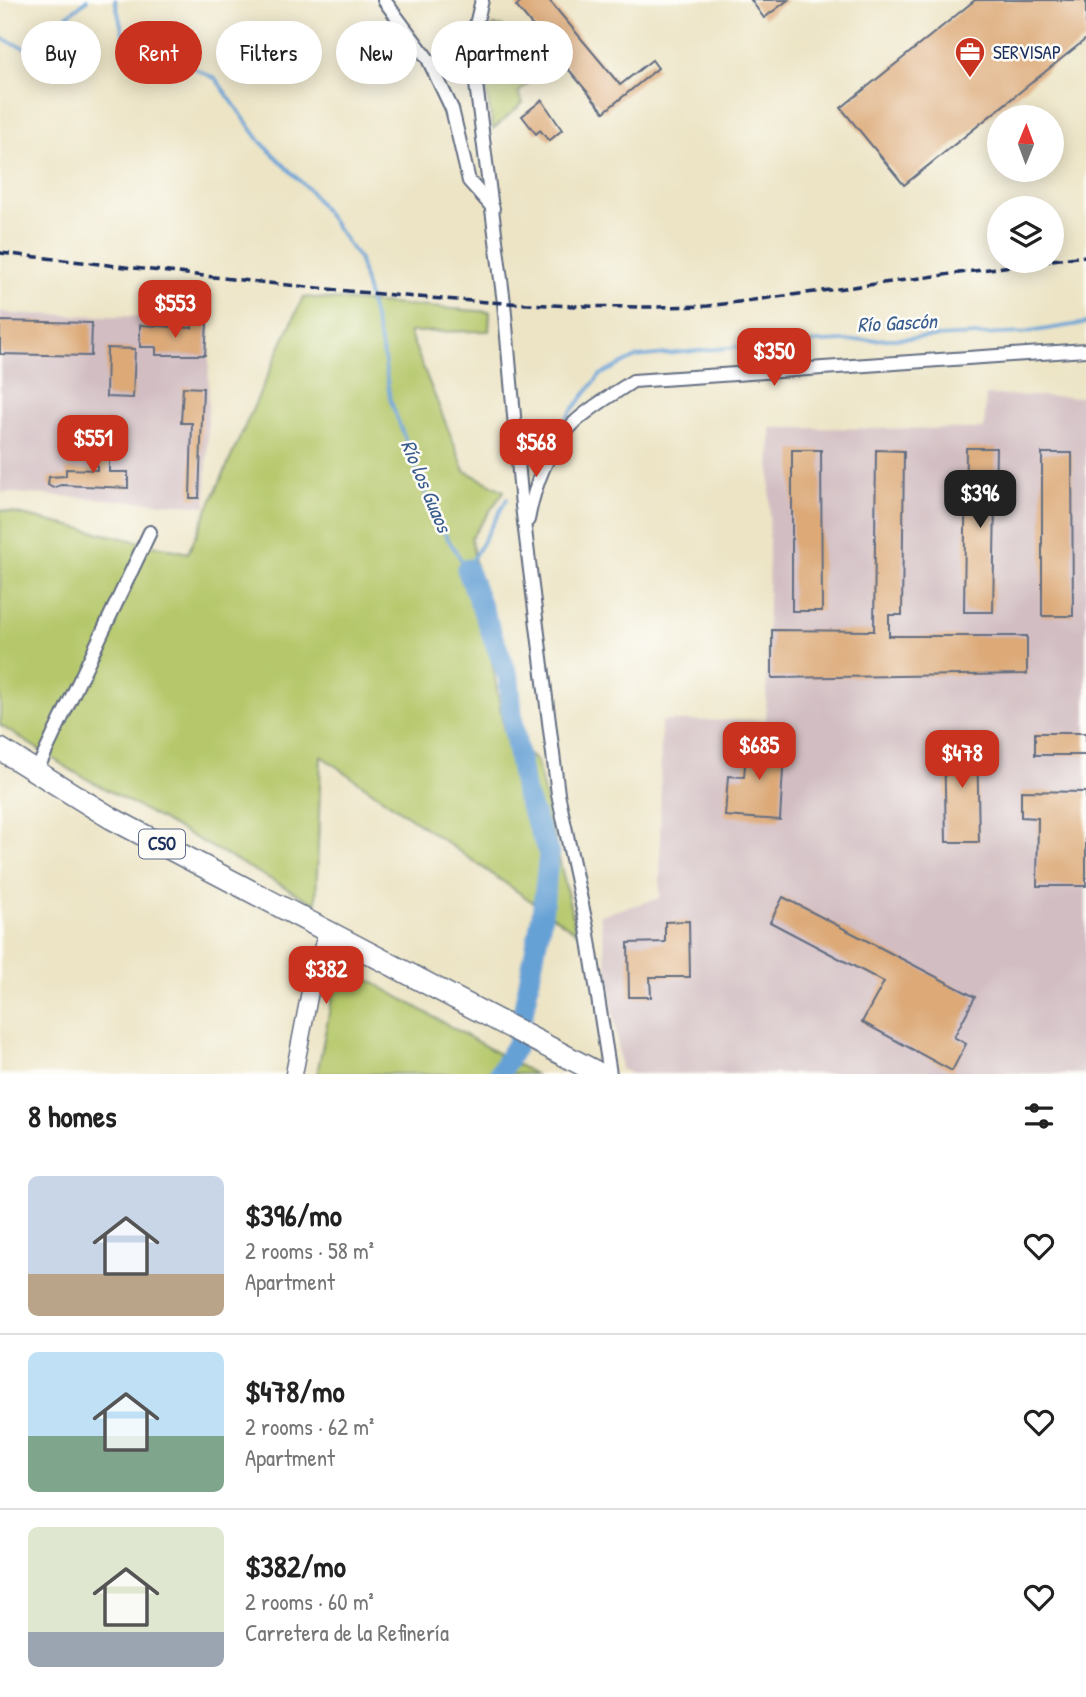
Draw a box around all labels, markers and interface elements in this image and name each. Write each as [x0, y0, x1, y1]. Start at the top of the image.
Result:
chip: Buy [21, 21, 101, 84]
chip: Rent [115, 21, 202, 84]
chip: Filters [216, 21, 322, 84]
chip: New [336, 21, 417, 84]
chip: Apartment [431, 21, 573, 84]
office icon: SERVISAP [953, 35, 987, 79]
place label: SERVISAP [993, 39, 1061, 65]
north arrow [987, 105, 1064, 182]
map controls [987, 105, 1064, 273]
button: layers [987, 196, 1064, 273]
pin: $553 [134, 280, 216, 340]
text: $553 [154, 287, 196, 318]
water label: Río Gascón [856, 306, 939, 339]
pin: $350 [733, 328, 815, 388]
text: $350 [753, 335, 795, 366]
pin: $551 [52, 416, 134, 475]
pin: $568 [495, 420, 577, 479]
text: $551 [73, 422, 113, 453]
text: $568 [516, 426, 556, 457]
water label: Río los Guaos [394, 435, 460, 538]
pin: $396 [939, 470, 1021, 530]
text: $396 [960, 477, 1000, 508]
pin: $685 [718, 722, 800, 782]
text: $685 [739, 729, 779, 760]
pin: $478 [921, 730, 1003, 790]
text: $478 [941, 737, 983, 768]
road number: CSO [139, 830, 185, 858]
pin: $382 [285, 946, 367, 1006]
text: $382 [305, 953, 347, 984]
text: 8 homes [28, 1096, 116, 1136]
icon: filters [1020, 1097, 1058, 1135]
text: $396/mo [245, 1195, 342, 1235]
icon: home [84, 1204, 168, 1288]
icon: heart [1020, 1227, 1058, 1265]
text: 2 rooms · 58 m² [245, 1235, 374, 1266]
text: Apartment [245, 1266, 335, 1297]
text: $478/mo [245, 1371, 344, 1411]
icon: home [84, 1380, 168, 1464]
icon: heart [1020, 1403, 1058, 1441]
text: 2 rooms · 62 m² [245, 1411, 374, 1442]
text: Apartment [245, 1442, 335, 1473]
text: $382/mo [245, 1546, 346, 1586]
icon: home [84, 1555, 168, 1639]
icon: heart [1020, 1578, 1058, 1616]
text: 2 rooms · 60 m² [245, 1586, 374, 1617]
text: Carretera de la Refinería [245, 1617, 449, 1648]

